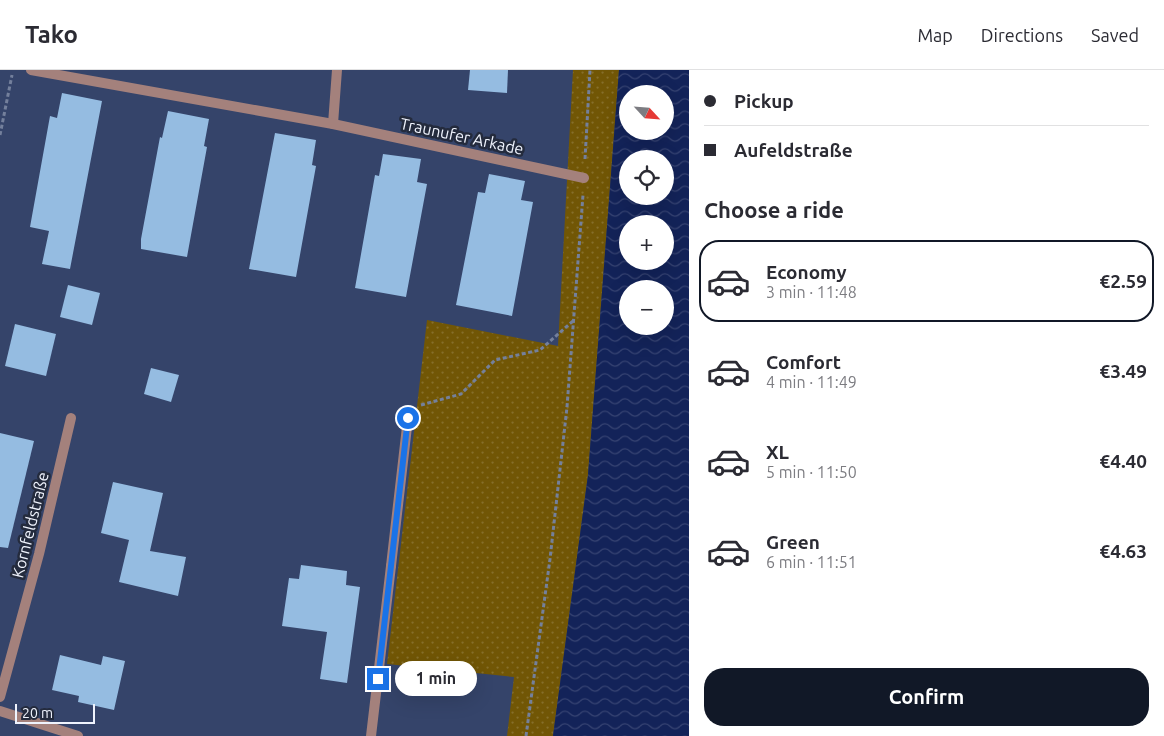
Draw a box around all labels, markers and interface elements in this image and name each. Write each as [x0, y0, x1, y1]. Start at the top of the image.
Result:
text: Tako [25, 21, 78, 48]
text: Map [917, 25, 953, 45]
text: Directions [981, 25, 1063, 45]
text: Saved [1091, 25, 1139, 45]
north arrow [619, 85, 674, 140]
map controls [619, 85, 674, 335]
text: Pickup [734, 90, 794, 112]
street label: Traunufer Arkade [399, 114, 525, 158]
text: Aufeldstraße [734, 139, 853, 161]
button: locate [619, 150, 674, 205]
text: Choose a ride [704, 197, 844, 222]
button: + [619, 215, 674, 270]
icon: car [706, 259, 751, 304]
text: Economy [766, 261, 847, 283]
text: €2.59 [1099, 270, 1147, 292]
button: − [619, 280, 674, 335]
text: 3 min · 11:48 [766, 283, 857, 301]
icon: car [706, 349, 751, 394]
text: Comfort [766, 351, 841, 373]
text: €3.49 [1099, 360, 1147, 382]
text: 4 min · 11:49 [766, 373, 857, 391]
route start [397, 407, 419, 429]
icon: car [706, 439, 751, 484]
text: XL [766, 441, 789, 463]
text: €4.40 [1099, 450, 1147, 472]
text: 5 min · 11:50 [766, 463, 857, 481]
street label: Kornfeldstraße [8, 470, 52, 580]
icon: car [706, 529, 751, 574]
text: Green [766, 531, 820, 553]
text: €4.63 [1099, 540, 1147, 562]
text: 6 min · 11:51 [766, 553, 857, 571]
callout: 1 min [396, 662, 478, 696]
route end [367, 668, 389, 690]
button: Confirm [704, 668, 1149, 726]
text: 1 min [416, 669, 456, 687]
scale bar [15, 701, 95, 724]
text: 20 m [22, 705, 53, 721]

